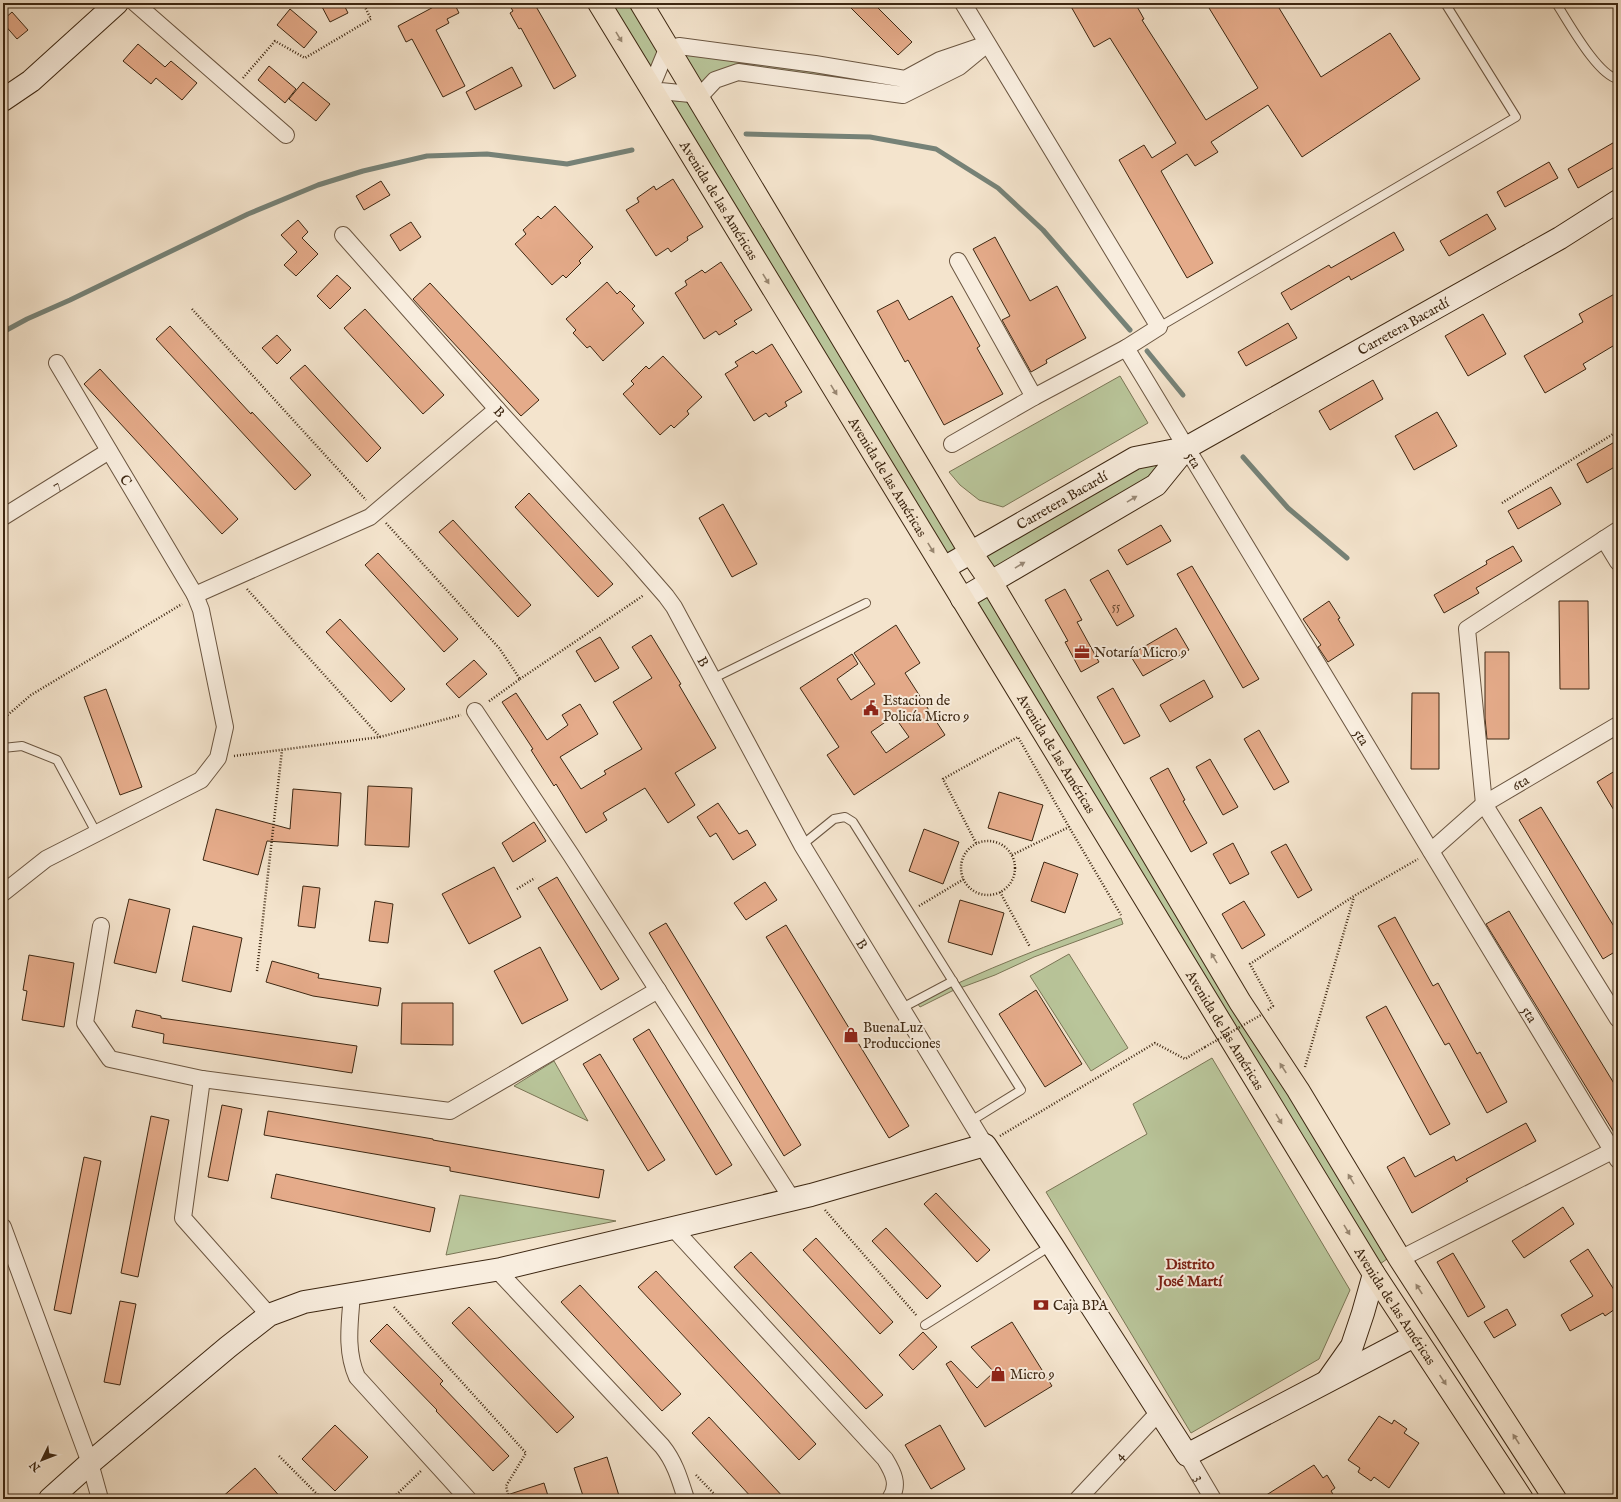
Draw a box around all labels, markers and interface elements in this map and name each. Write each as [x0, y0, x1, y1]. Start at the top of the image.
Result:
one-way arrow [615, 31, 622, 42]
street label: Avenida de las Américas [675, 137, 762, 264]
one-way arrow [763, 273, 770, 285]
street label: Carretera Bacardí [1355, 294, 1454, 360]
one-way arrow [831, 384, 838, 396]
street label: B [489, 403, 508, 422]
street label: Avenida de las Américas [843, 413, 930, 541]
street label: 5ta [1181, 449, 1205, 473]
street label: Carretera Bacardí [1014, 467, 1112, 534]
street label: C [115, 472, 135, 489]
street label: 7 [49, 476, 64, 494]
one-way arrow [1126, 496, 1138, 503]
one-way arrow [928, 542, 935, 554]
one-way arrow [1014, 562, 1026, 569]
house number: 55 [1112, 599, 1121, 614]
office icon: Notaría Micro 9 [1073, 643, 1091, 661]
place label: Notaría Micro 9 [1094, 644, 1187, 662]
street label: B [692, 654, 713, 670]
street label: Avenida de las Américas [1012, 690, 1099, 817]
place label: Estacion de Policía Micro 9 [883, 692, 969, 726]
public building icon: Estacion de Policía Micro 9 [862, 699, 880, 717]
street label: 5ta [1349, 726, 1373, 750]
street label: 6ta [1509, 771, 1533, 795]
street label: B [851, 936, 872, 953]
one-way arrow [1210, 953, 1218, 963]
street label: Avenida de las Américas [1181, 967, 1268, 1094]
street label: 5ta [1517, 1003, 1541, 1027]
place label: BuenaLuz Producciones [863, 1019, 941, 1053]
shop icon: BuenaLuz Producciones [842, 1026, 860, 1044]
one-way arrow [1279, 1063, 1287, 1073]
one-way arrow [1275, 1114, 1283, 1124]
one-way arrow [1347, 1174, 1355, 1184]
one-way arrow [1343, 1225, 1351, 1235]
street label: Avenida de las Américas [1349, 1243, 1439, 1369]
district label: Distrito José Martí [1156, 1255, 1224, 1291]
one-way arrow [1415, 1284, 1423, 1294]
bank icon: Caja BPA [1032, 1296, 1050, 1314]
place label: Caja BPA [1053, 1297, 1108, 1315]
shop icon: Micro 9 [989, 1365, 1007, 1383]
place label: Micro 9 [1010, 1366, 1055, 1384]
one-way arrow [1439, 1375, 1447, 1385]
one-way arrow [1512, 1434, 1520, 1444]
north arrow [22, 1440, 62, 1480]
street label: 4 [1111, 1447, 1129, 1464]
text: N [27, 1458, 44, 1475]
street label: 3 [1190, 1471, 1208, 1485]

